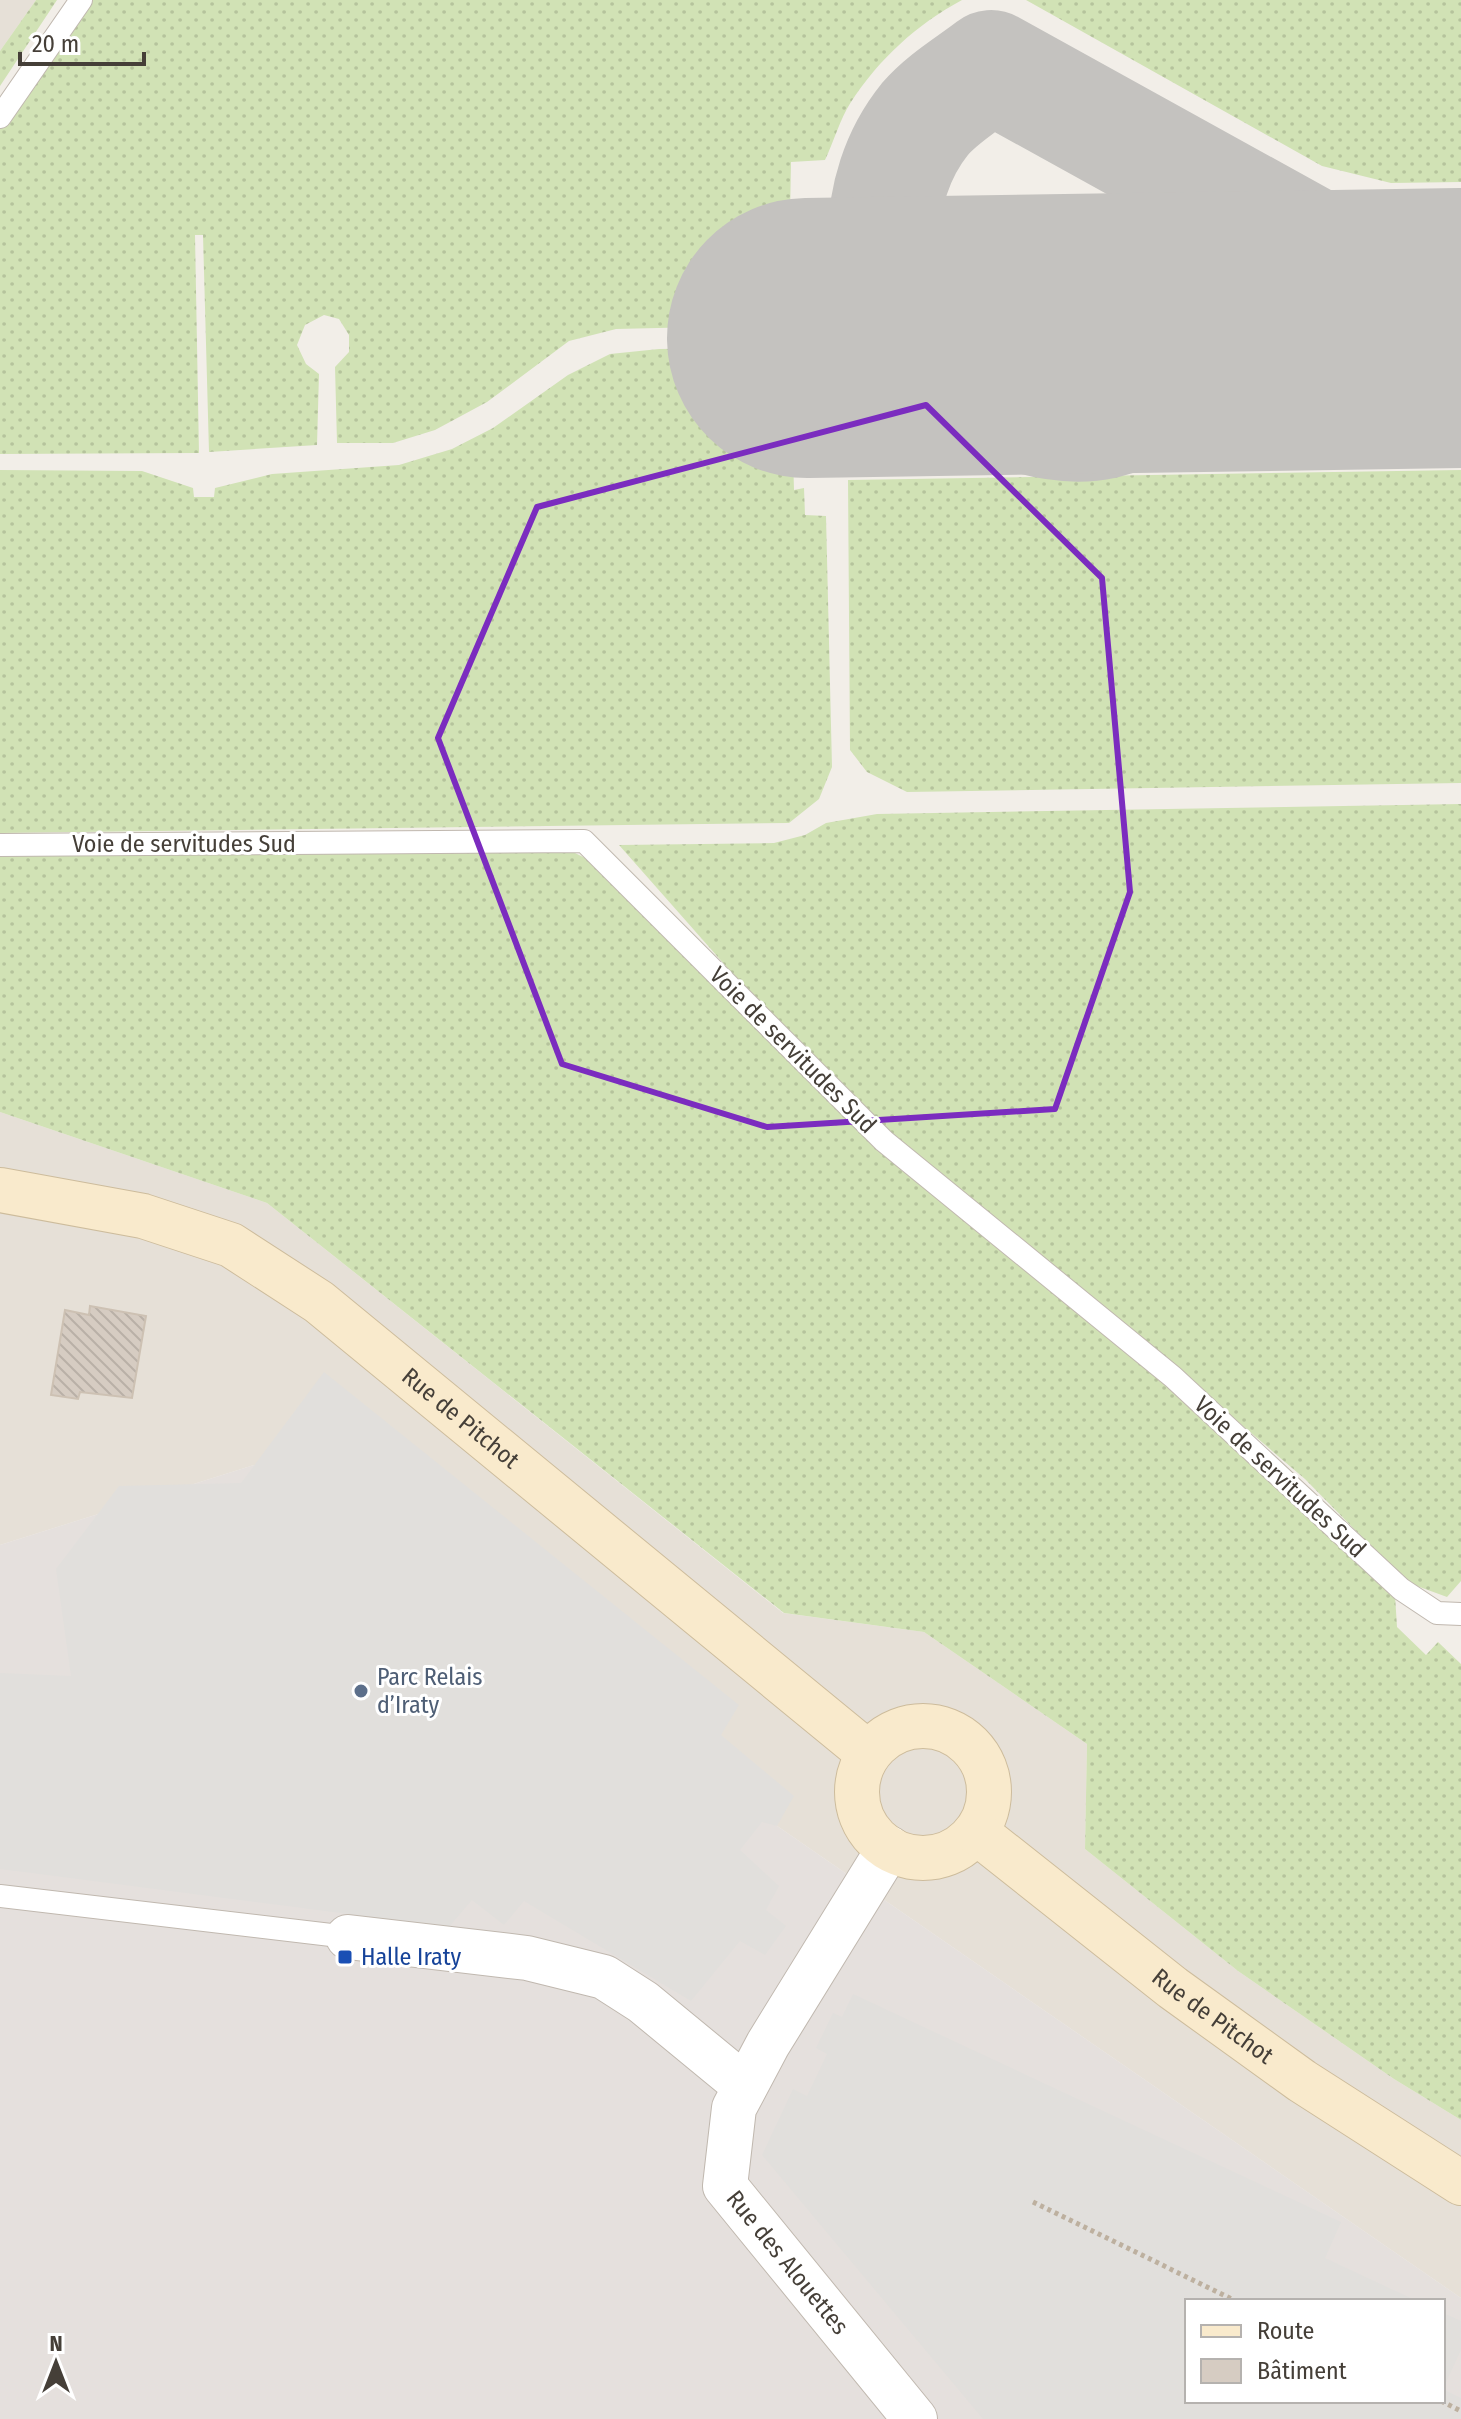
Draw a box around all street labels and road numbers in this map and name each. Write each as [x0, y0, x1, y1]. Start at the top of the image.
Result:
street label: Voie de servitudes Sud [72, 830, 296, 858]
street label: Voie de servitudes Sud [704, 961, 882, 1139]
street label: Rue de Pitchot [396, 1362, 525, 1475]
street label: Voie de servitudes Sud [1189, 1390, 1371, 1564]
street label: Rue de Pitchot [1146, 1963, 1279, 2070]
street label: Rue des Alouettes [721, 2185, 854, 2340]

